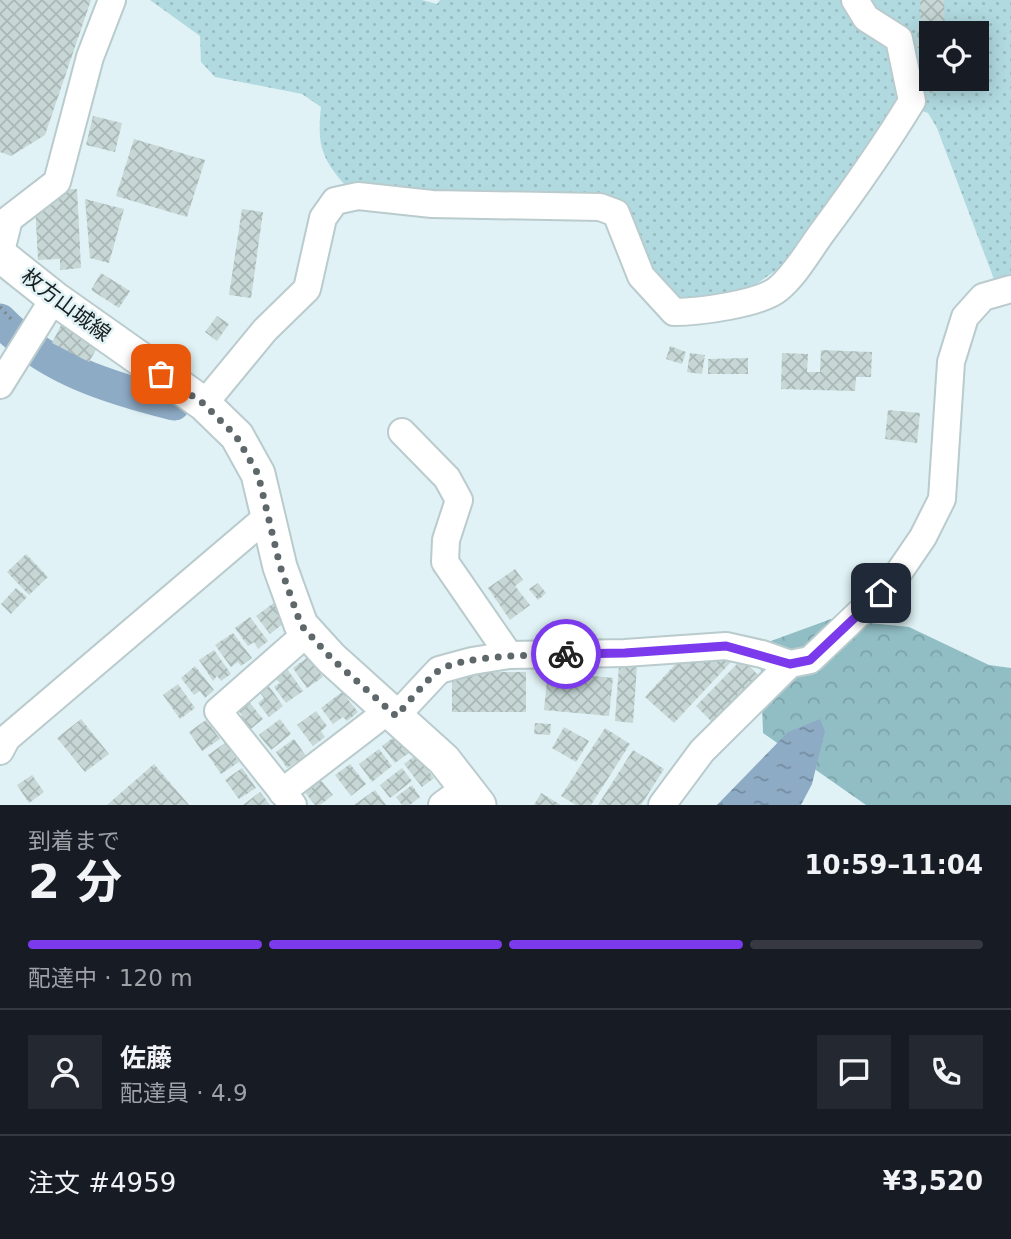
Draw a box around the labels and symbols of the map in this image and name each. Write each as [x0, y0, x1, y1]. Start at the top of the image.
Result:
street label: 枚方山城線 [17, 264, 115, 346]
pin [131, 344, 191, 404]
pin [851, 563, 911, 623]
courier [531, 619, 601, 689]

